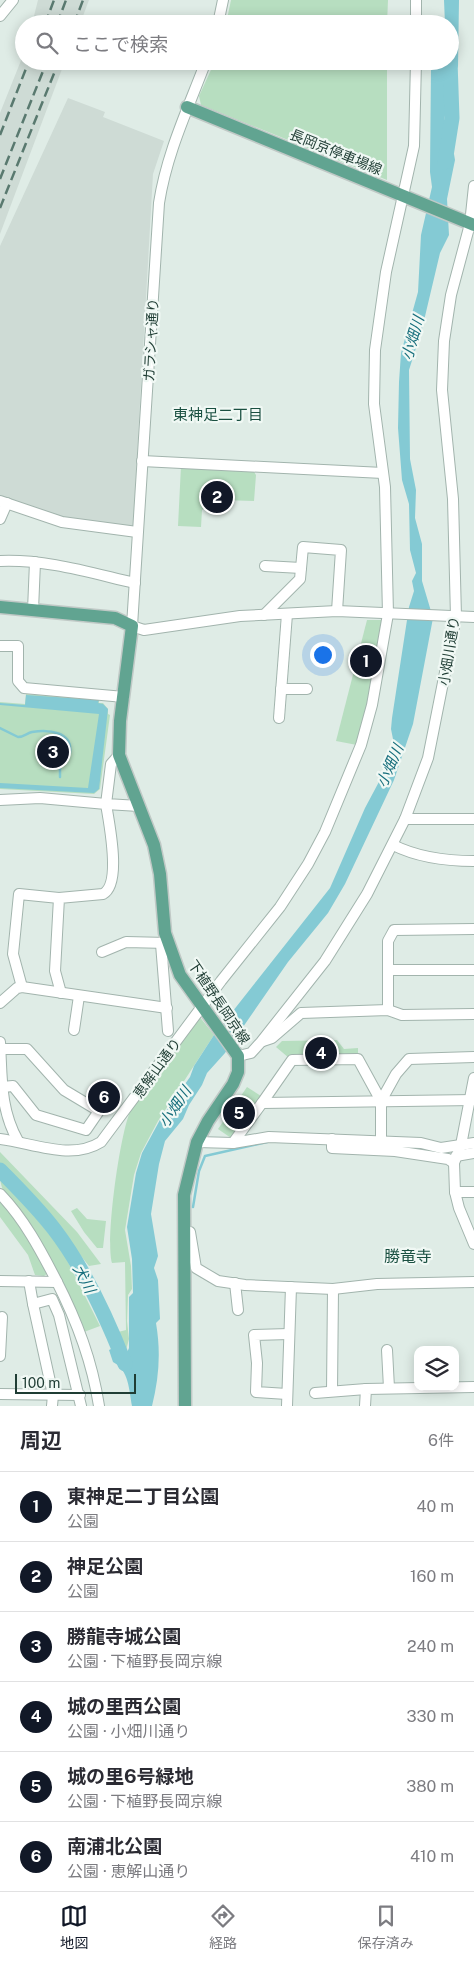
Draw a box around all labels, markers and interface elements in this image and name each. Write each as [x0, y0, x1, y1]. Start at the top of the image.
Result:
search box [15, 15, 459, 70]
icon: search [33, 29, 61, 57]
text: ここで検索 [73, 33, 168, 55]
street label: 長岡京停車場線 [288, 126, 384, 178]
street label: ガラシャ通り [141, 298, 161, 382]
water label: 小畑川 [398, 312, 427, 362]
district label: 東神足二丁目 [173, 406, 263, 423]
pin: 2 [201, 478, 233, 516]
street label: 小畑川通り [436, 615, 462, 687]
your location [310, 642, 336, 668]
pin: 1 [350, 642, 382, 680]
pin: 3 [37, 733, 69, 771]
water label: 小畑川 [373, 740, 407, 790]
street label: 下植野長岡京線 [185, 957, 253, 1047]
pin: 4 [305, 1034, 337, 1072]
street label: 恵解山通り [130, 1035, 184, 1101]
pin: 6 [88, 1078, 120, 1116]
water label: 小畑川 [155, 1082, 195, 1130]
pin: 5 [223, 1094, 255, 1132]
district label: 勝竜寺 [384, 1247, 432, 1266]
water label: 犬川 [70, 1262, 100, 1298]
map controls [414, 1346, 459, 1391]
button: layers [414, 1346, 459, 1391]
scale bar [15, 1371, 136, 1394]
text: 100 m [22, 1375, 60, 1391]
text: 周辺 [20, 1428, 62, 1453]
text: 6件 [428, 1431, 454, 1450]
text: 東神足二丁目公園 [67, 1485, 219, 1507]
text: 1 [33, 1497, 39, 1516]
text: 40 m [416, 1497, 454, 1516]
text: 公園 [67, 1512, 99, 1531]
text: 神足公園 [67, 1555, 143, 1577]
text: 2 [31, 1567, 41, 1586]
text: 160 m [410, 1567, 454, 1586]
text: 公園 [67, 1582, 99, 1601]
text: 勝龍寺城公園 [67, 1625, 181, 1647]
text: 3 [31, 1637, 41, 1656]
text: 240 m [407, 1637, 454, 1656]
text: 公園 · 下植野長岡京線 [67, 1652, 222, 1671]
text: 城の里西公園 [67, 1695, 181, 1717]
text: 4 [31, 1707, 41, 1726]
text: 330 m [407, 1707, 454, 1726]
text: 公園 · 小畑川通り [67, 1722, 190, 1741]
text: 城の里6号緑地 [67, 1765, 194, 1787]
text: 5 [31, 1777, 41, 1796]
text: 380 m [406, 1777, 454, 1796]
text: 公園 · 下植野長岡京線 [67, 1792, 222, 1811]
text: 南浦北公園 [67, 1835, 162, 1857]
text: 6 [31, 1847, 41, 1866]
text: 410 m [410, 1847, 454, 1866]
text: 公園 · 恵解山通り [67, 1862, 190, 1881]
tab: 地図 [60, 1902, 88, 1952]
tab: 経路 [209, 1902, 237, 1952]
tab: 保存済み [358, 1902, 414, 1952]

